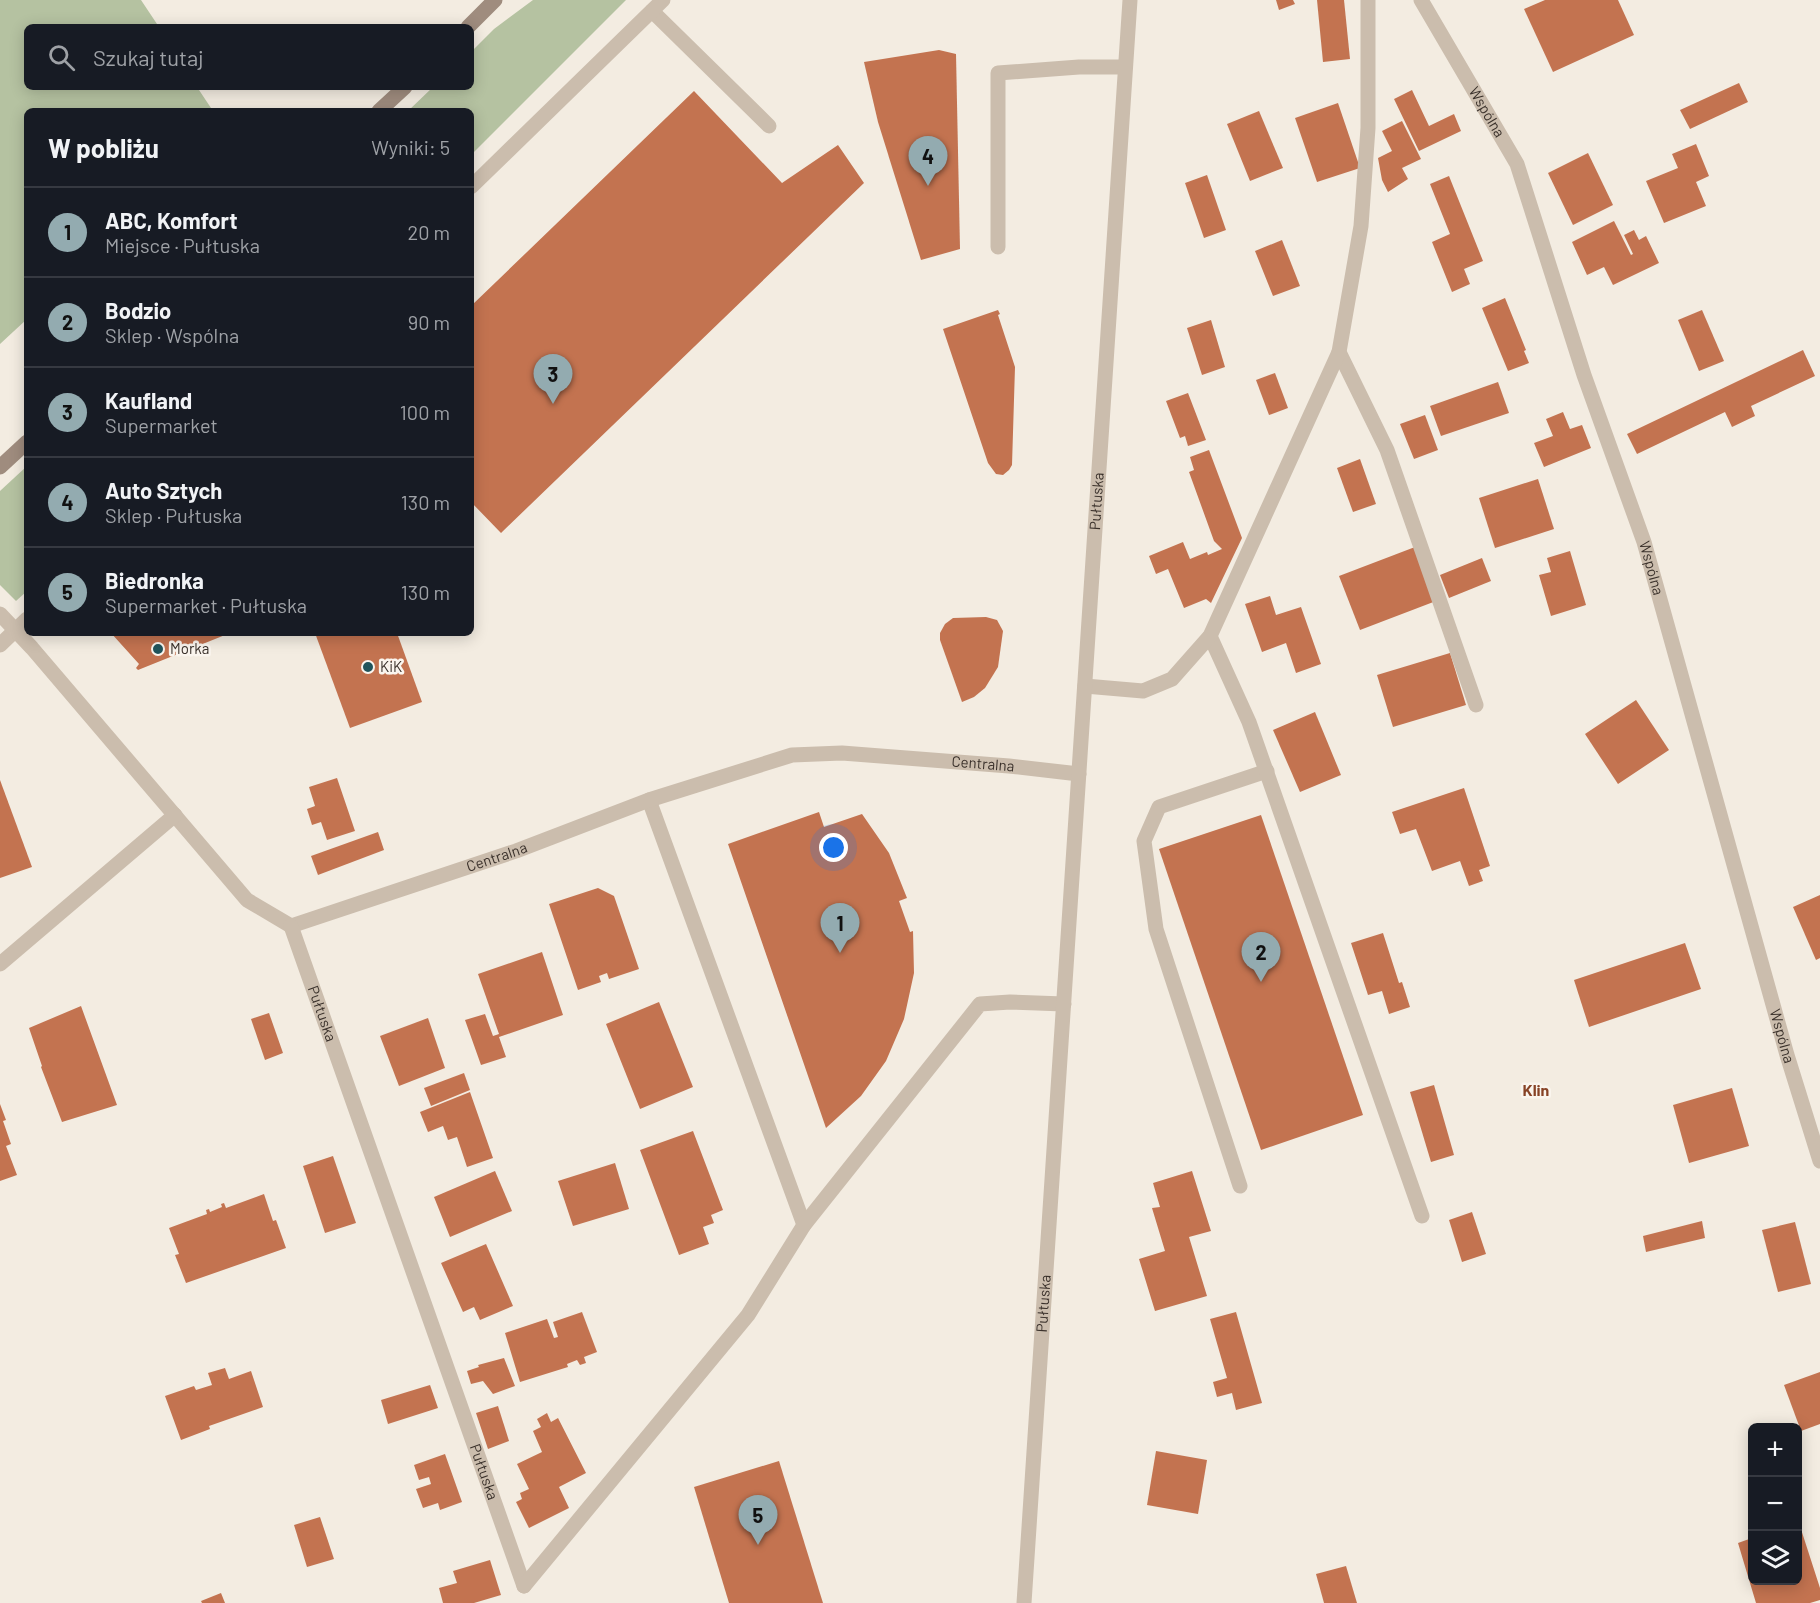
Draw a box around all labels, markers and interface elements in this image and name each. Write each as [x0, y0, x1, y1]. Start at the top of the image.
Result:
search box [24, 24, 474, 90]
icon: search [45, 41, 78, 74]
text: Szukaj tutaj [93, 44, 204, 70]
street label: Wspólna [1466, 83, 1509, 140]
text: W pobliżu [48, 132, 159, 163]
text: Wyniki: 5 [371, 135, 450, 159]
pin: 4 [908, 136, 948, 186]
text: ABC, Komfort [105, 207, 238, 233]
text: 1 [64, 220, 71, 244]
text: 20 m [407, 220, 450, 244]
text: Miejsce · Pułtuska [105, 233, 260, 257]
text: Bodzio [105, 297, 171, 323]
text: 2 [62, 310, 73, 334]
text: 90 m [408, 310, 450, 334]
text: Sklep · Wspólna [105, 323, 239, 347]
pin: 3 [534, 354, 572, 404]
text: Kaufland [105, 387, 192, 413]
text: 3 [62, 400, 73, 424]
text: 100 m [400, 400, 450, 424]
text: Supermarket [105, 413, 218, 437]
street label: Pułtuska [1085, 472, 1107, 531]
text: Auto Sztych [105, 477, 222, 503]
text: 4 [61, 490, 74, 514]
text: 130 m [401, 490, 450, 514]
text: Sklep · Pułtuska [105, 503, 242, 527]
street label: Wspólna [1636, 539, 1668, 597]
text: Biedronka [105, 567, 204, 593]
text: 5 [62, 580, 73, 604]
text: 130 m [401, 580, 450, 604]
text: Supermarket · Pułtuska [105, 593, 307, 617]
place label: Morka [170, 639, 209, 657]
marker: Morka [151, 642, 165, 656]
place label: KiK [380, 657, 402, 675]
marker: KiK [361, 660, 375, 674]
street label: Centralna [951, 752, 1015, 775]
your location [819, 833, 848, 862]
street label: Centralna [464, 838, 529, 875]
pin: 1 [820, 904, 860, 953]
pin: 2 [1242, 932, 1280, 982]
street label: Pułtuska [305, 983, 341, 1044]
street label: Wspólna [1767, 1007, 1799, 1065]
district label: Klin [1523, 1080, 1549, 1099]
street label: Pułtuska [1032, 1274, 1054, 1333]
map controls [1748, 1423, 1802, 1585]
button: + [1748, 1423, 1802, 1477]
street label: Pułtuska [467, 1441, 503, 1502]
button: − [1748, 1477, 1802, 1531]
pin: 5 [738, 1496, 777, 1545]
button: layers [1748, 1531, 1802, 1585]

